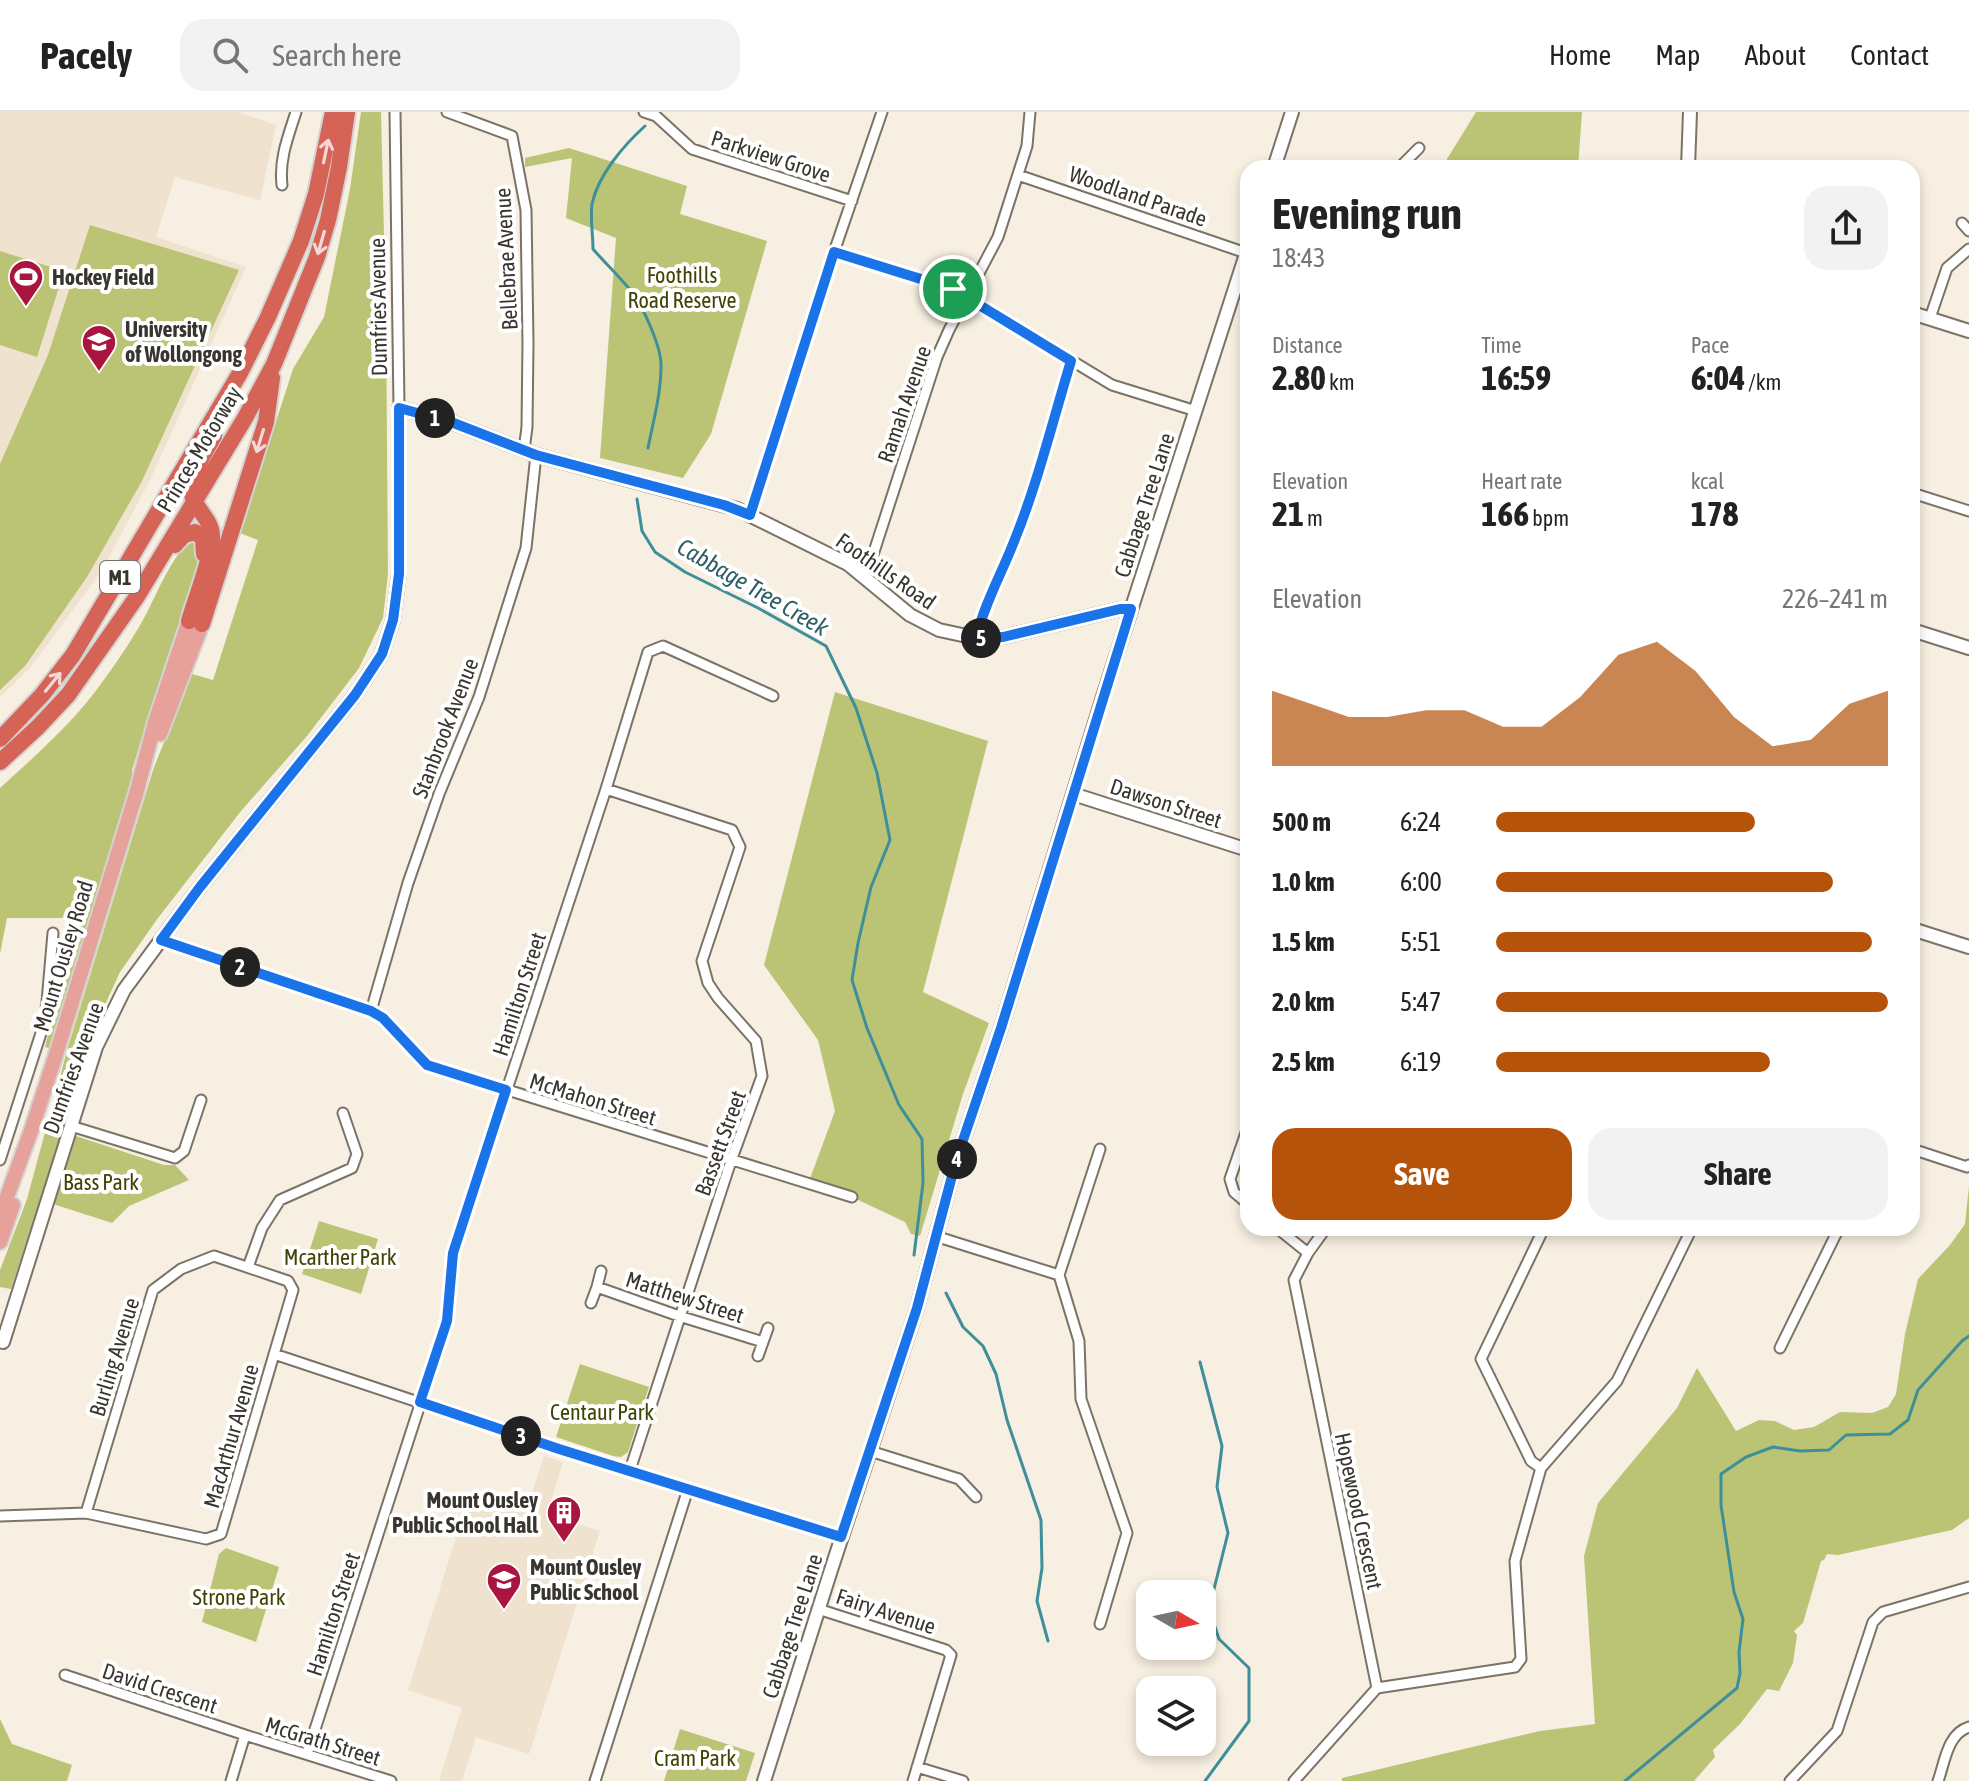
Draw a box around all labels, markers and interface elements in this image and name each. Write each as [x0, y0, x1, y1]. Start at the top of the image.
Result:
search box [180, 19, 740, 91]
icon: search [208, 33, 252, 77]
text: Pacely [40, 34, 132, 77]
text: Search here [272, 38, 402, 72]
text: Home [1549, 39, 1611, 71]
text: Map [1655, 39, 1700, 71]
text: About [1744, 39, 1806, 71]
text: Contact [1850, 39, 1929, 71]
street label: Parkview Grove [708, 124, 834, 188]
one-way arrow [319, 138, 334, 164]
street label: Woodland Parade [1066, 160, 1210, 232]
button: share [1804, 186, 1888, 270]
street label: Bellebrae Avenue [489, 187, 523, 331]
text: Evening run [1272, 188, 1462, 238]
one-way arrow [313, 230, 328, 256]
street label: Dumfries Avenue [364, 238, 392, 376]
text: 18:43 [1272, 243, 1326, 273]
pin [919, 255, 987, 323]
sports icon: Hockey Field [7, 258, 45, 308]
park label: Foothills Road Reserve [627, 262, 737, 313]
place label: Hockey Field [52, 264, 154, 290]
icon: arrive [931, 267, 975, 311]
place label: University of Wollongong [125, 316, 243, 367]
school or university icon: University of Wollongong [80, 323, 118, 373]
text: Distance [1272, 332, 1343, 358]
text: Time [1481, 332, 1521, 358]
text: Pace [1691, 332, 1729, 358]
street label: Ramah Avenue [872, 342, 936, 466]
text: 2.80 [1272, 358, 1326, 397]
text: 16:59 [1481, 358, 1551, 397]
text: 6:04 [1691, 358, 1745, 397]
text: km [1326, 369, 1355, 395]
text: /km [1745, 369, 1781, 395]
street label: Princes Motorway [151, 381, 247, 517]
pin: 1 [415, 398, 455, 438]
text: 1 [430, 405, 440, 431]
one-way arrow [252, 427, 267, 453]
street label: Cabbage Tree Lane [1108, 429, 1180, 581]
text: Elevation [1272, 468, 1348, 494]
text: Heart rate [1481, 468, 1562, 494]
text: kcal [1691, 468, 1724, 494]
text: 21 [1272, 494, 1304, 533]
text: 166 [1481, 494, 1529, 533]
text: 178 [1691, 494, 1739, 533]
text: m [1304, 505, 1323, 531]
text: bpm [1529, 505, 1569, 531]
street label: Foothills Road [831, 527, 941, 615]
water label: Cabbage Tree Creek [673, 533, 834, 641]
road number: M1 [100, 561, 140, 593]
text: Elevation [1272, 584, 1362, 614]
text: 226–241 m [1782, 584, 1888, 614]
pin: 5 [961, 618, 1001, 658]
text: 5 [976, 625, 986, 651]
street label: Stanbrook Avenue [406, 654, 484, 802]
one-way arrow [44, 672, 62, 693]
street label: Dawson Street [1107, 773, 1225, 833]
text: 500 m [1272, 807, 1331, 837]
text: 6:24 [1400, 807, 1441, 837]
text: 1.0 km [1272, 867, 1335, 897]
text: 6:00 [1400, 867, 1442, 897]
street label: Mount Ousley Road [28, 877, 98, 1035]
text: 1.5 km [1272, 927, 1335, 957]
text: 5:51 [1400, 927, 1441, 957]
street label: Hamilton Street [487, 929, 551, 1059]
pin: 2 [220, 947, 260, 987]
text: 2 [235, 954, 245, 980]
text: 2.0 km [1272, 987, 1335, 1017]
text: 5:47 [1400, 987, 1441, 1017]
street label: Dumfries Avenue [37, 999, 109, 1137]
text: 2.5 km [1272, 1047, 1335, 1077]
text: 6:19 [1400, 1047, 1441, 1077]
street label: McMahon Street [527, 1067, 659, 1131]
street label: Bassett Street [689, 1087, 751, 1199]
button: Save [1272, 1128, 1572, 1220]
button: Share [1588, 1128, 1888, 1220]
pin: 4 [937, 1139, 977, 1179]
text: 4 [952, 1146, 962, 1172]
park label: Bass Park [63, 1169, 139, 1195]
park label: Mcarther Park [284, 1244, 397, 1270]
street label: Matthew Street [623, 1266, 747, 1328]
street label: Burling Avenue [84, 1295, 144, 1419]
street label: MacArthur Avenue [198, 1361, 264, 1511]
park label: Centaur Park [550, 1399, 654, 1425]
pin: 3 [501, 1416, 541, 1456]
text: 3 [516, 1423, 526, 1449]
street label: Hopewood Crescent [1330, 1430, 1388, 1592]
place label: Mount Ousley Public School Hall [392, 1487, 539, 1538]
building icon: Mount Ousley Public School Hall [545, 1494, 583, 1544]
street label: Hamilton Street [301, 1549, 365, 1679]
street label: Cabbage Tree Lane [756, 1550, 828, 1702]
place label: Mount Ousley Public School [530, 1554, 641, 1605]
school or university icon: Mount Ousley Public School [485, 1561, 523, 1611]
north arrow [1136, 1580, 1216, 1660]
map controls [1136, 1580, 1216, 1756]
street label: Fairy Avenue [833, 1583, 939, 1639]
park label: Strone Park [193, 1584, 286, 1610]
street label: David Crescent [99, 1657, 221, 1719]
button: layers [1136, 1676, 1216, 1756]
street label: McGrath Street [262, 1711, 384, 1771]
park label: Cram Park [654, 1745, 736, 1771]

